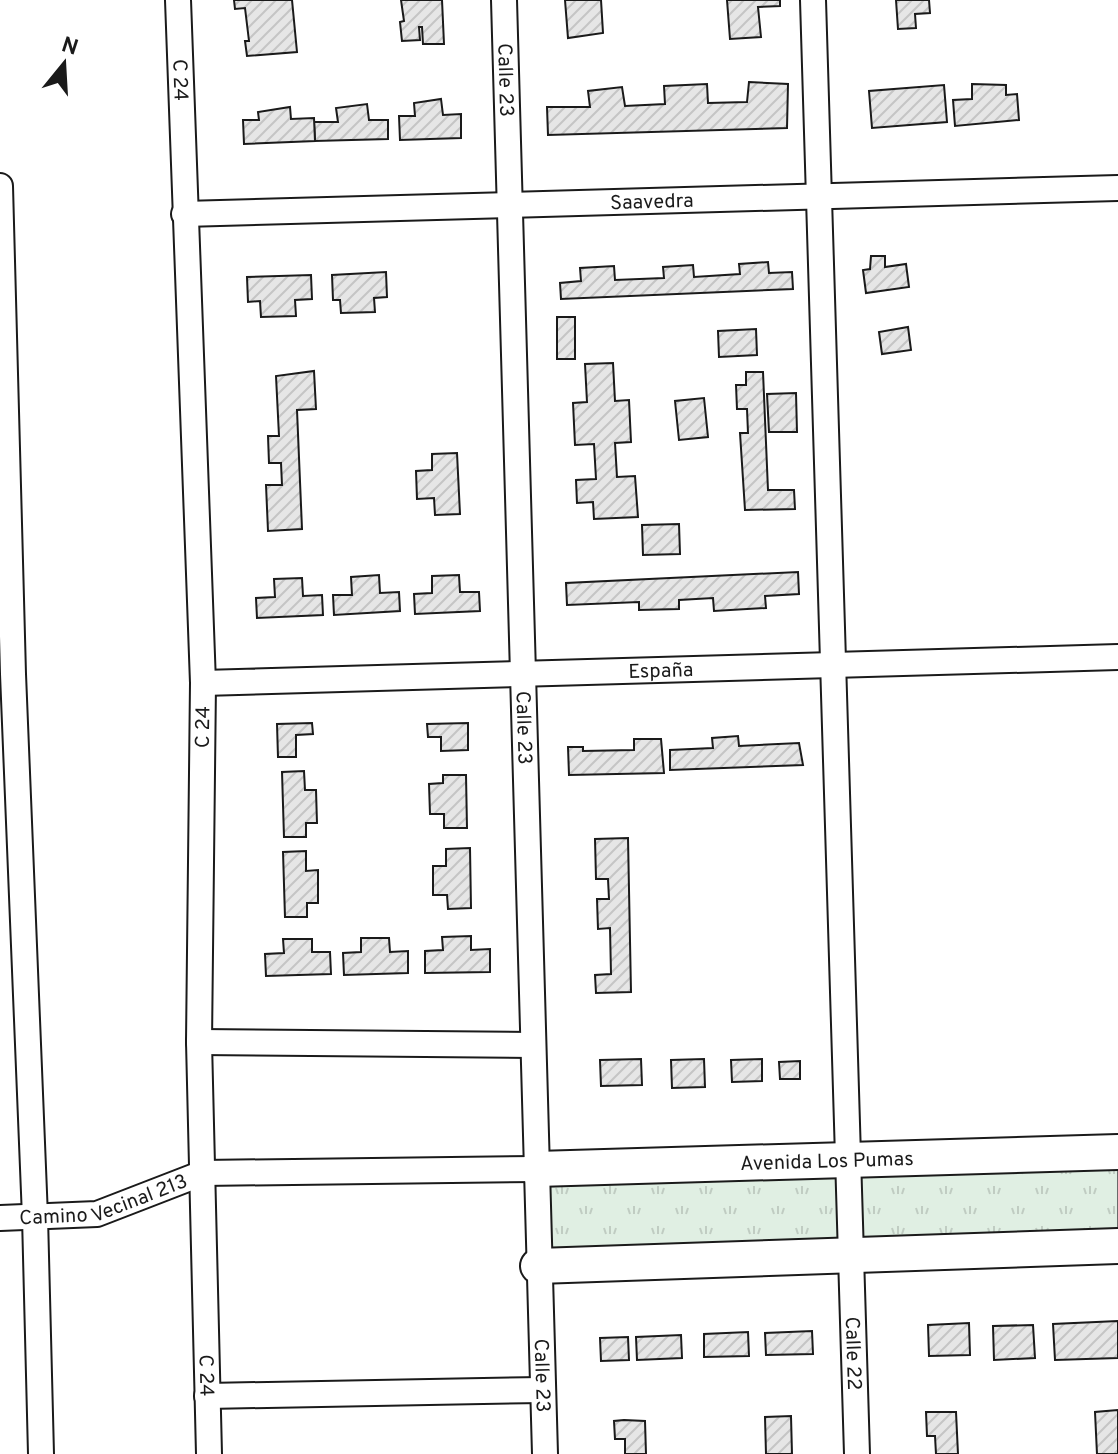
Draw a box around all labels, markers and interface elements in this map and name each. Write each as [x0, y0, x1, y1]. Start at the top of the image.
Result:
north arrow [24, 24, 104, 104]
text: N [58, 32, 81, 63]
street label: Calle 23 [490, 43, 518, 117]
street label: C 24 [165, 58, 193, 102]
street label: Saavedra [610, 189, 694, 217]
street label: España [628, 658, 694, 686]
street label: Calle 23 [508, 691, 537, 765]
street label: C 24 [191, 706, 217, 748]
street label: Avenida Los Pumas [740, 1147, 914, 1178]
street label: Camino Vecinal 213 [19, 1169, 192, 1232]
street label: Calle 22 [838, 1316, 866, 1391]
street label: Calle 23 [527, 1338, 555, 1413]
street label: C 24 [192, 1354, 219, 1397]

